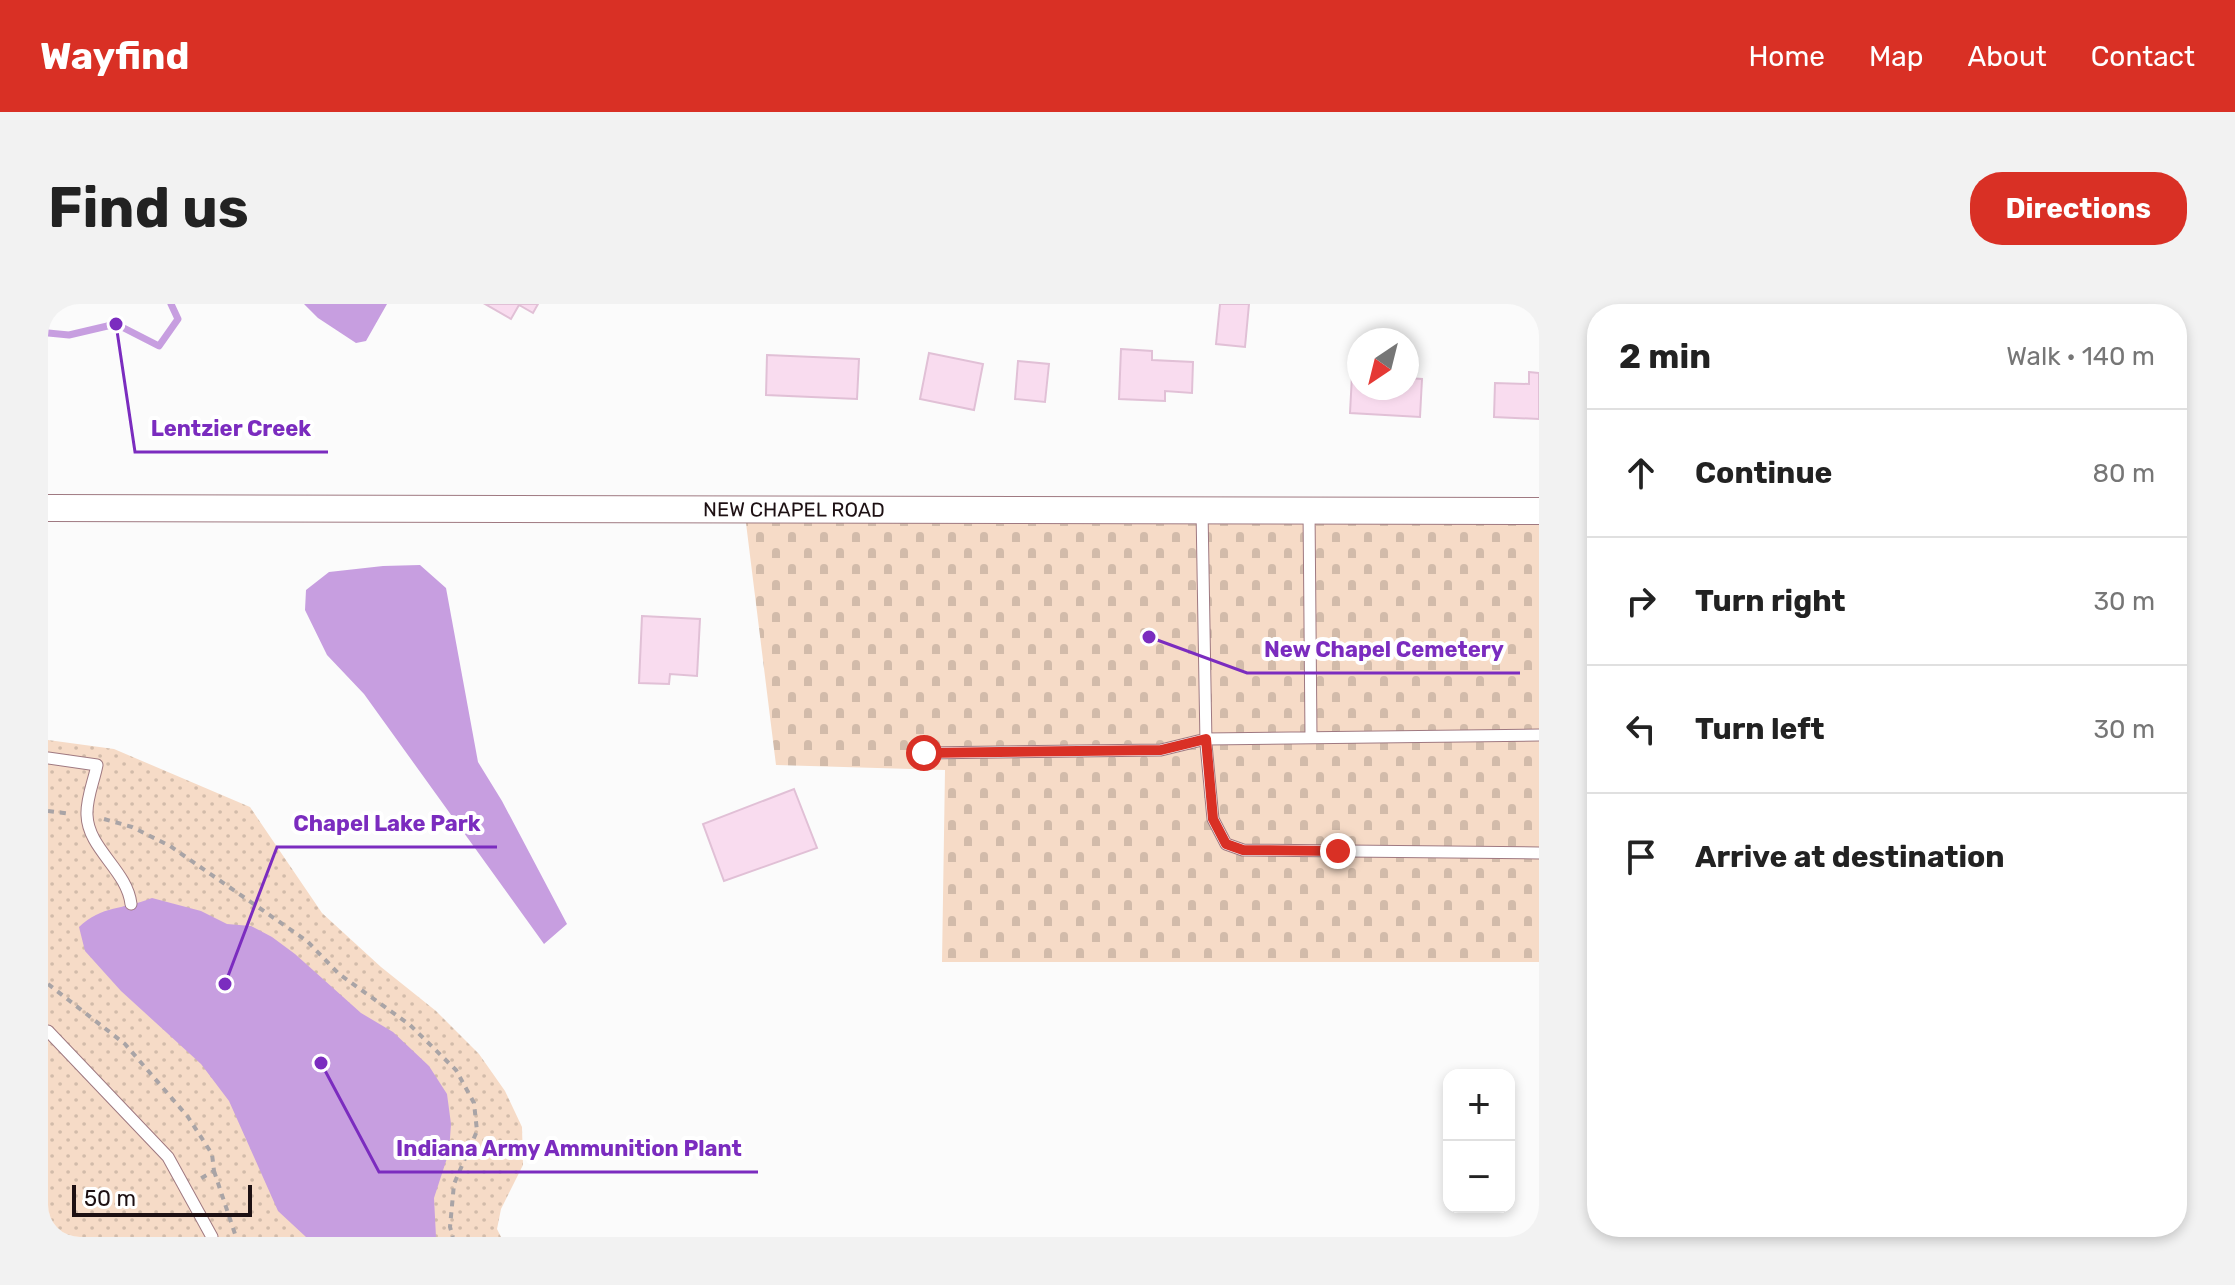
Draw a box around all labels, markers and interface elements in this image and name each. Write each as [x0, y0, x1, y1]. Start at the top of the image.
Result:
text: Wayfind [40, 33, 189, 79]
text: Home [1748, 40, 1825, 73]
text: Map [1869, 40, 1923, 73]
text: About [1967, 40, 2047, 73]
text: Contact [2091, 40, 2195, 73]
button: Directions [1970, 172, 2187, 245]
text: Find us [48, 175, 249, 241]
north arrow [1347, 328, 1419, 400]
text: 2 min [1619, 336, 1711, 377]
text: Walk · 140 m [2006, 341, 2155, 372]
callout: Lentzier Creek [135, 406, 328, 452]
text: Lentzier Creek [151, 415, 311, 442]
icon: ahead [1619, 451, 1663, 495]
text: Continue [1695, 455, 1832, 491]
text: 80 m [2092, 458, 2155, 489]
street label: NEW CHAPEL ROAD [703, 497, 885, 522]
icon: right [1619, 579, 1663, 623]
text: Turn right [1695, 583, 1846, 619]
text: 30 m [2093, 586, 2155, 617]
callout: New Chapel Cemetery [1247, 627, 1520, 673]
text: New Chapel Cemetery [1264, 636, 1504, 663]
icon: left [1619, 707, 1663, 751]
text: Turn left [1695, 711, 1825, 747]
text: 30 m [2093, 714, 2155, 745]
route start [906, 735, 942, 771]
callout: Chapel Lake Park [277, 801, 497, 847]
text: Chapel Lake Park [293, 810, 481, 837]
route end [1320, 833, 1356, 869]
icon: arrive [1619, 835, 1663, 879]
text: Arrive at destination [1695, 839, 2005, 875]
map controls [1443, 1069, 1515, 1213]
button: + [1443, 1069, 1515, 1141]
callout: Indiana Army Ammunition Plant [379, 1126, 758, 1172]
text: Indiana Army Ammunition Plant [396, 1135, 742, 1162]
button: − [1443, 1141, 1515, 1213]
scale bar [72, 1181, 252, 1217]
text: 50 m [84, 1185, 136, 1212]

